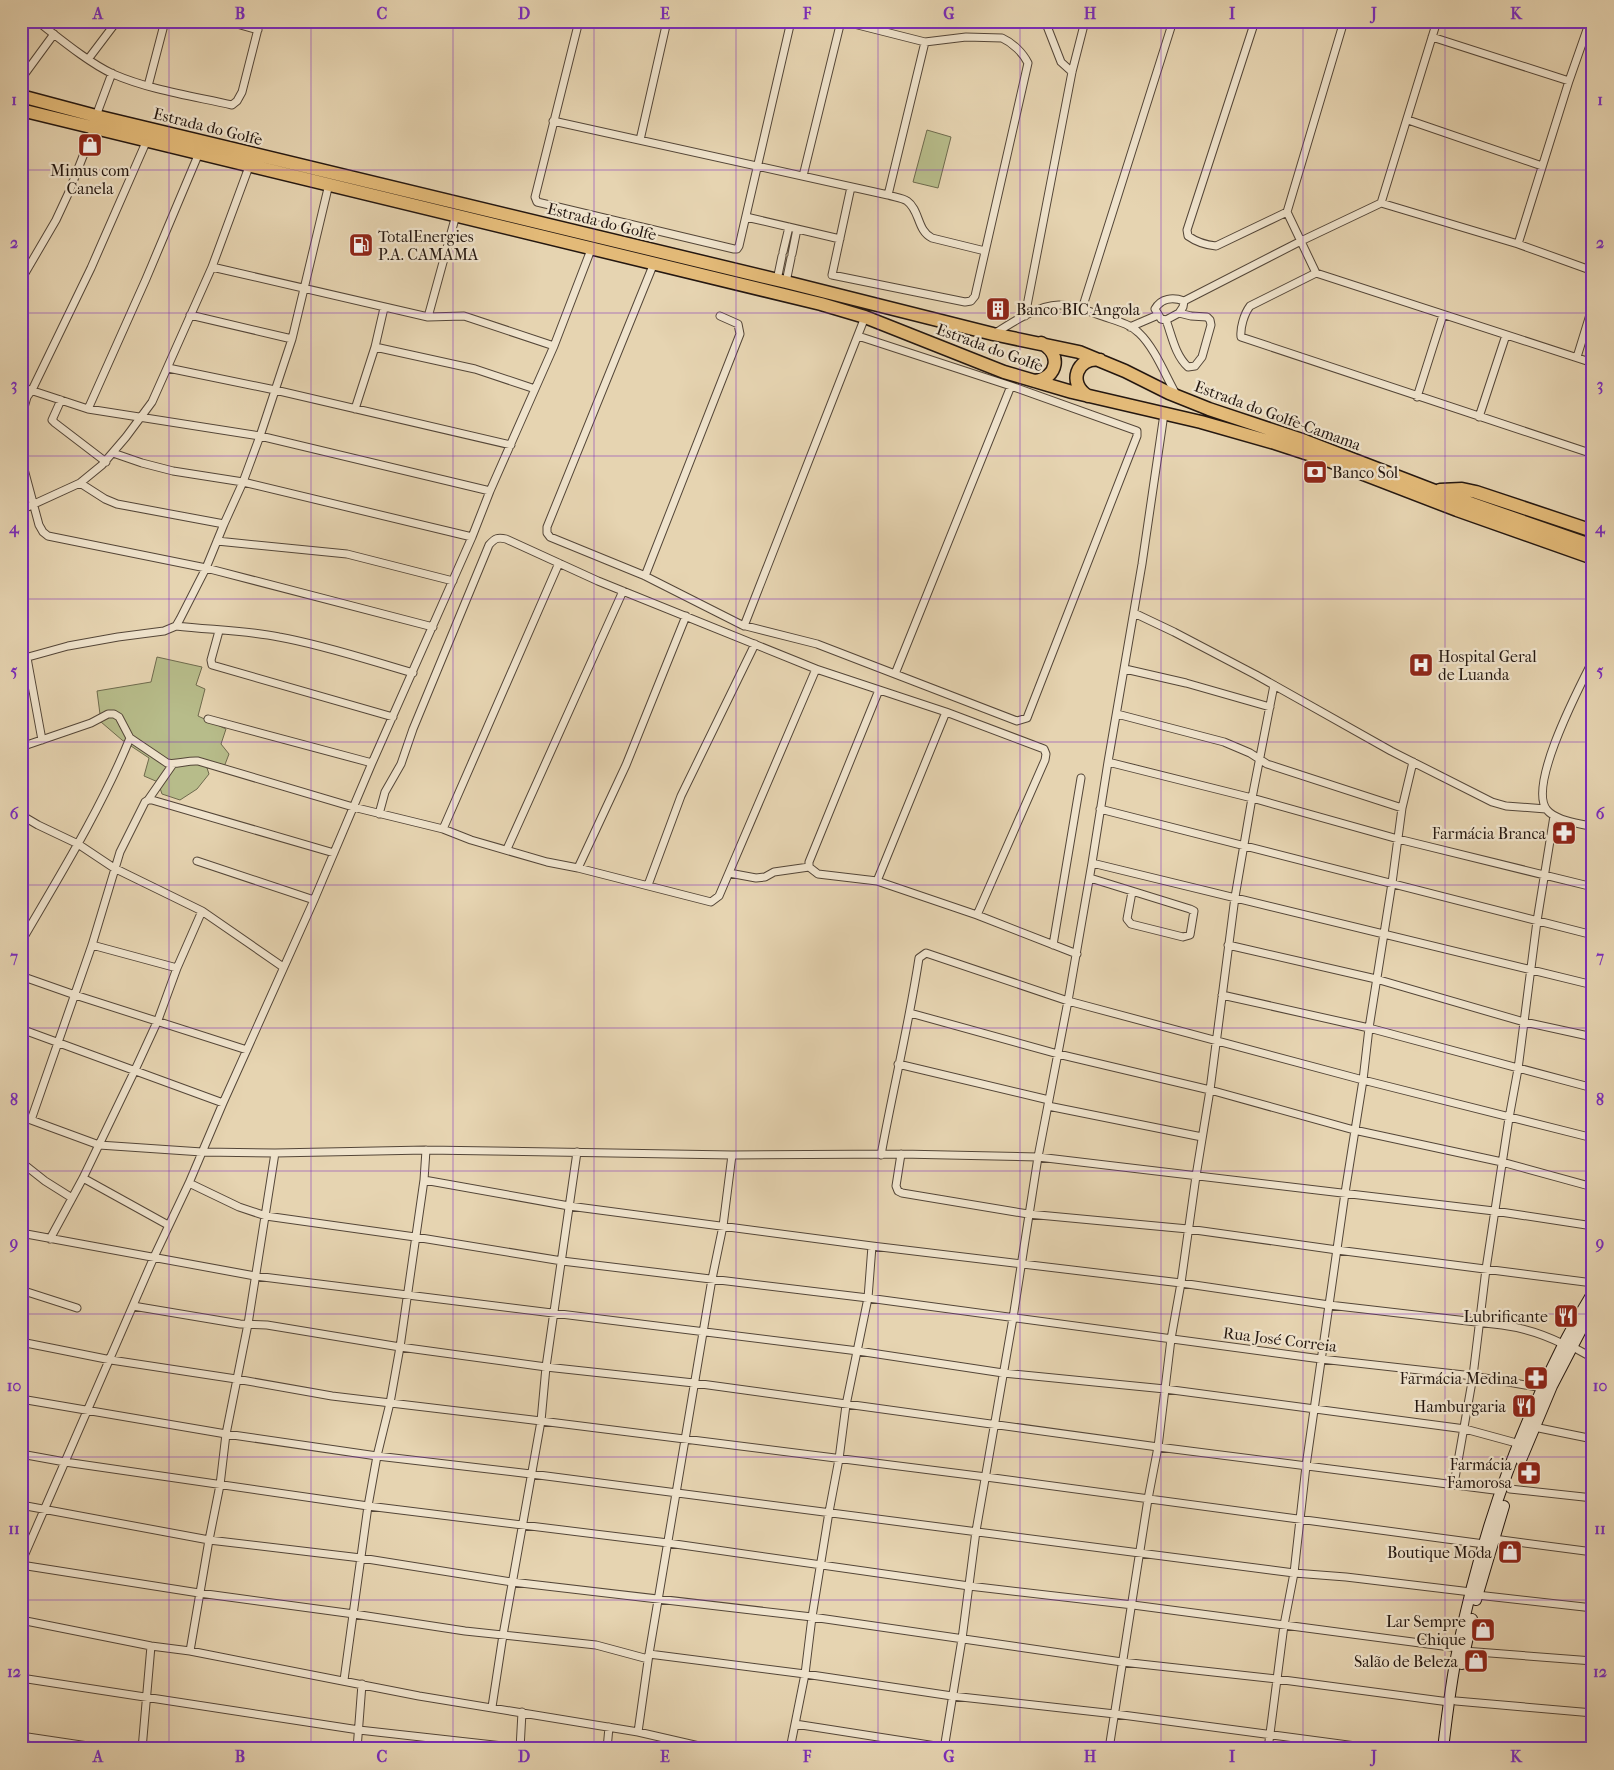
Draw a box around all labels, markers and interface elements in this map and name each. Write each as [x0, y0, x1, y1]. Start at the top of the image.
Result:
text: A [92, 4, 104, 23]
text: B [235, 4, 245, 23]
text: C [377, 4, 388, 23]
text: D [518, 4, 530, 23]
text: E [660, 4, 670, 23]
text: F [802, 4, 812, 23]
text: G [943, 4, 955, 23]
text: H [1084, 4, 1097, 23]
text: I [1229, 4, 1236, 23]
text: J [1369, 4, 1377, 24]
text: K [1510, 4, 1523, 23]
text: 1 [11, 90, 17, 109]
text: 1 [1597, 90, 1603, 109]
street label: Estrada do Golfe [151, 104, 265, 149]
shop icon: Mimus com Canela [77, 132, 103, 158]
place label: Mimus com Canela [50, 161, 130, 198]
street label: Estrada do Golfe [545, 199, 659, 244]
place label: TotalEnergies P.A. CAMAMA [378, 227, 479, 264]
fuel station icon: TotalEnergies P.A. CAMAMA [348, 232, 374, 258]
text: 2 [10, 233, 18, 252]
text: 2 [1596, 233, 1604, 252]
building icon: Banco BIC Angola [985, 296, 1011, 322]
place label: Banco BIC Angola [1016, 300, 1141, 319]
street label: Estrada do Golfe [934, 319, 1046, 376]
text: 3 [11, 375, 17, 395]
text: 3 [1597, 375, 1603, 395]
street label: Estrada do Golfe-Camama [1192, 376, 1364, 455]
bank icon: Banco Sol [1302, 459, 1328, 485]
place label: Banco Sol [1332, 463, 1399, 482]
text: 4 [8, 518, 20, 538]
text: 4 [1594, 518, 1606, 538]
place label: Hospital Geral de Luanda [1438, 647, 1537, 684]
hospital icon: Hospital Geral de Luanda [1408, 652, 1434, 678]
text: 5 [11, 661, 18, 680]
text: 5 [1597, 661, 1604, 680]
text: 6 [10, 804, 19, 823]
text: 6 [1596, 804, 1605, 823]
pharmacy icon: Farmácia Branca [1551, 820, 1577, 846]
place label: Farmácia Branca [1432, 824, 1547, 843]
text: 7 [9, 947, 18, 966]
text: 7 [1595, 947, 1604, 966]
text: 8 [10, 1090, 18, 1109]
text: 8 [1596, 1090, 1604, 1109]
text: 9 [9, 1233, 18, 1253]
text: 9 [1595, 1233, 1604, 1253]
restaurant icon: Lubrificante [1553, 1303, 1579, 1329]
place label: Lubrificante [1463, 1307, 1548, 1326]
street label: Rua José Correia [1222, 1323, 1339, 1356]
pharmacy icon: Farmácia Medina [1523, 1365, 1549, 1391]
place label: Farmácia Medina [1400, 1369, 1519, 1388]
text: 10 [7, 1376, 21, 1395]
text: 10 [1593, 1376, 1607, 1395]
restaurant icon: Hamburgaria [1511, 1393, 1537, 1419]
place label: Hamburgaria [1414, 1397, 1507, 1416]
place label: Farmácia Famorosa [1447, 1455, 1513, 1492]
pharmacy icon: Farmácia Famorosa [1516, 1460, 1542, 1486]
text: 11 [8, 1519, 20, 1538]
text: 11 [1594, 1519, 1606, 1538]
shop icon: Boutique Moda [1497, 1539, 1523, 1565]
place label: Boutique Moda [1387, 1543, 1493, 1562]
place label: Lar Sempre Chique [1386, 1612, 1466, 1649]
shop icon: Lar Sempre Chique [1470, 1617, 1496, 1643]
shop icon: Salão de Beleza [1463, 1648, 1489, 1674]
place label: Salão de Beleza [1354, 1652, 1459, 1671]
text: 12 [7, 1662, 21, 1681]
text: 12 [1593, 1662, 1607, 1681]
text: A [92, 1747, 104, 1766]
text: B [235, 1747, 245, 1766]
text: C [377, 1747, 388, 1766]
text: D [518, 1747, 530, 1766]
text: E [660, 1747, 670, 1766]
text: F [802, 1747, 812, 1766]
text: G [943, 1747, 955, 1766]
text: H [1084, 1747, 1097, 1766]
text: I [1229, 1747, 1236, 1766]
text: J [1369, 1747, 1377, 1767]
text: K [1510, 1747, 1523, 1766]

